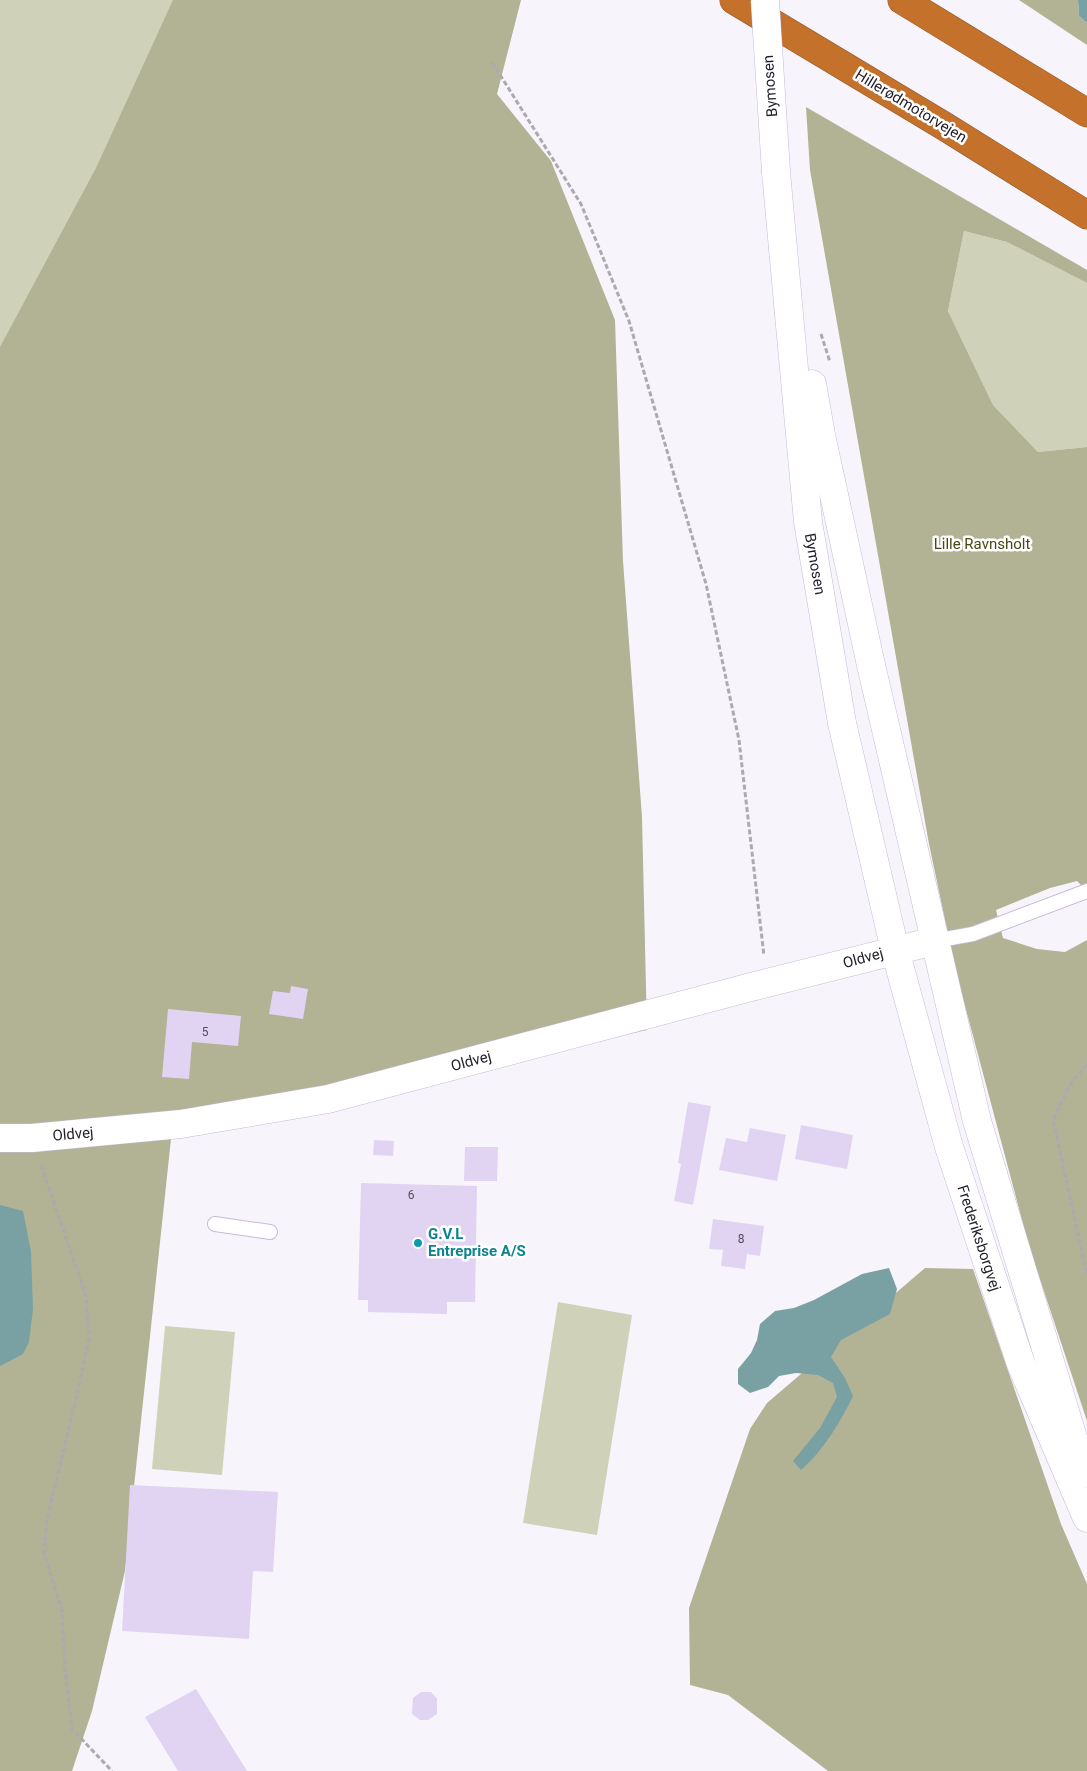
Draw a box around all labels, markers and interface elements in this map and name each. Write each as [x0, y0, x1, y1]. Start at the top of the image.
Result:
street label: Bymosen [759, 54, 781, 118]
street label: Hillerødmotorvejen [852, 66, 970, 146]
street label: Bymosen [801, 532, 829, 596]
park label: Lille Ravnsholt [934, 535, 1030, 553]
street label: Oldvej [841, 944, 885, 972]
house number: 5 [202, 1025, 209, 1039]
street label: Oldvej [449, 1047, 493, 1075]
street label: Oldvej [52, 1123, 94, 1145]
street label: Frederiksborgvej [953, 1183, 1005, 1293]
house number: 6 [408, 1188, 415, 1202]
place label: G.V.L Entreprise A/S [428, 1225, 526, 1260]
house number: 8 [738, 1232, 745, 1246]
marker: G.V.L Entreprise A/S [412, 1237, 424, 1249]

